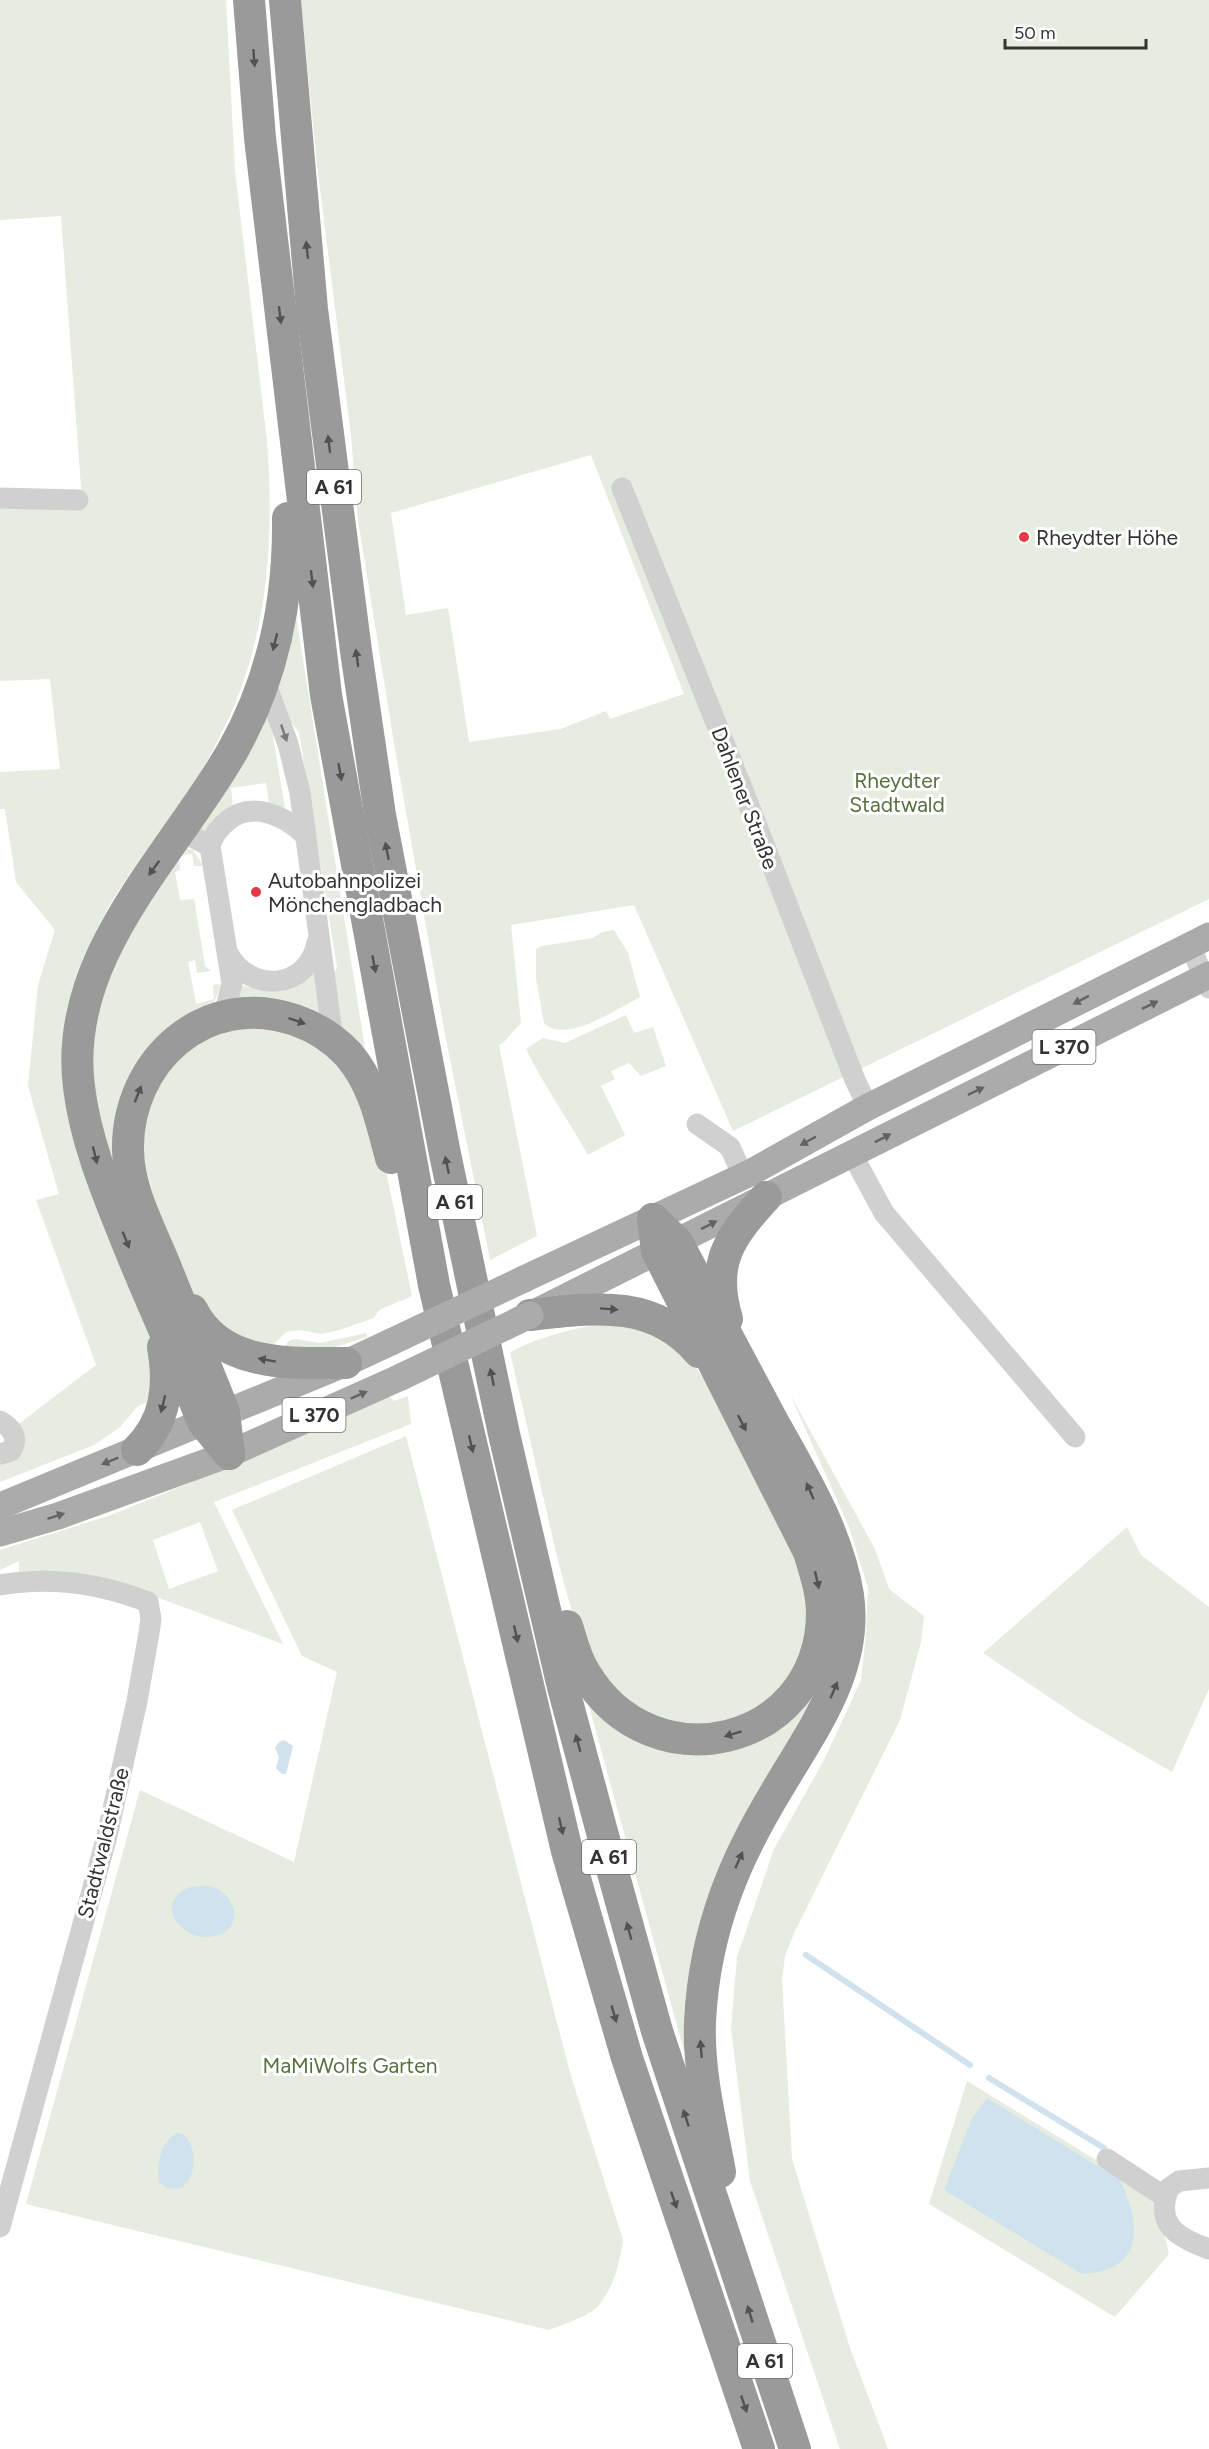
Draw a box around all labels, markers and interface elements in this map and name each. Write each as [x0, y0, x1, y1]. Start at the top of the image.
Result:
scale bar [1005, 12, 1146, 50]
text: 50 m [1014, 22, 1056, 44]
one-way arrow [249, 49, 259, 68]
one-way arrow [302, 241, 312, 260]
one-way arrow [275, 306, 285, 325]
one-way arrow [324, 435, 333, 454]
road number: A 61 [307, 470, 361, 504]
place label: Rheydter Höhe [1036, 525, 1178, 550]
marker: Rheydter Höhe [1017, 530, 1031, 544]
one-way arrow [307, 569, 317, 588]
one-way arrow [269, 633, 279, 651]
one-way arrow [352, 649, 361, 668]
street label: Dahlener Straße [706, 723, 784, 873]
one-way arrow [280, 724, 290, 742]
one-way arrow [336, 762, 345, 781]
park label: Rheydter Stadtwald [849, 768, 945, 817]
one-way arrow [382, 841, 391, 860]
one-way arrow [148, 860, 160, 876]
place label: Autobahnpolizei Mönchengladbach [268, 868, 442, 917]
marker: Autobahnpolizei Mönchengladbach [249, 885, 263, 899]
one-way arrow [370, 954, 379, 973]
one-way arrow [1072, 996, 1089, 1005]
one-way arrow [1142, 1000, 1159, 1009]
one-way arrow [288, 1017, 306, 1026]
road number: L 370 [1032, 1030, 1096, 1064]
one-way arrow [133, 1085, 143, 1103]
one-way arrow [967, 1087, 984, 1096]
one-way arrow [875, 1133, 892, 1143]
one-way arrow [800, 1135, 817, 1145]
one-way arrow [90, 1146, 100, 1164]
one-way arrow [442, 1155, 451, 1174]
road number: A 61 [428, 1185, 482, 1219]
one-way arrow [700, 1221, 718, 1231]
one-way arrow [121, 1232, 131, 1250]
one-way arrow [600, 1305, 619, 1314]
one-way arrow [257, 1355, 276, 1364]
one-way arrow [487, 1367, 496, 1386]
one-way arrow [350, 1391, 367, 1400]
one-way arrow [158, 1395, 168, 1414]
road number: L 370 [282, 1398, 346, 1432]
one-way arrow [737, 1414, 747, 1431]
one-way arrow [467, 1435, 477, 1453]
one-way arrow [101, 1456, 119, 1466]
one-way arrow [805, 1482, 814, 1500]
one-way arrow [47, 1511, 65, 1520]
one-way arrow [813, 1571, 822, 1590]
one-way arrow [511, 1625, 521, 1643]
one-way arrow [829, 1680, 839, 1698]
one-way arrow [724, 1730, 742, 1739]
one-way arrow [573, 1734, 583, 1752]
street label: Stadtwaldstraße [72, 1765, 134, 1921]
one-way arrow [557, 1817, 567, 1835]
road number: A 61 [582, 1840, 636, 1874]
one-way arrow [735, 1852, 744, 1869]
one-way arrow [624, 1922, 634, 1940]
one-way arrow [610, 2005, 619, 2023]
one-way arrow [696, 2040, 706, 2059]
park label: MaMiWolfs Garten [263, 2053, 437, 2078]
one-way arrow [680, 2109, 690, 2127]
one-way arrow [669, 2191, 679, 2209]
one-way arrow [745, 2305, 754, 2323]
road number: A 61 [738, 2344, 792, 2378]
one-way arrow [740, 2395, 749, 2413]

